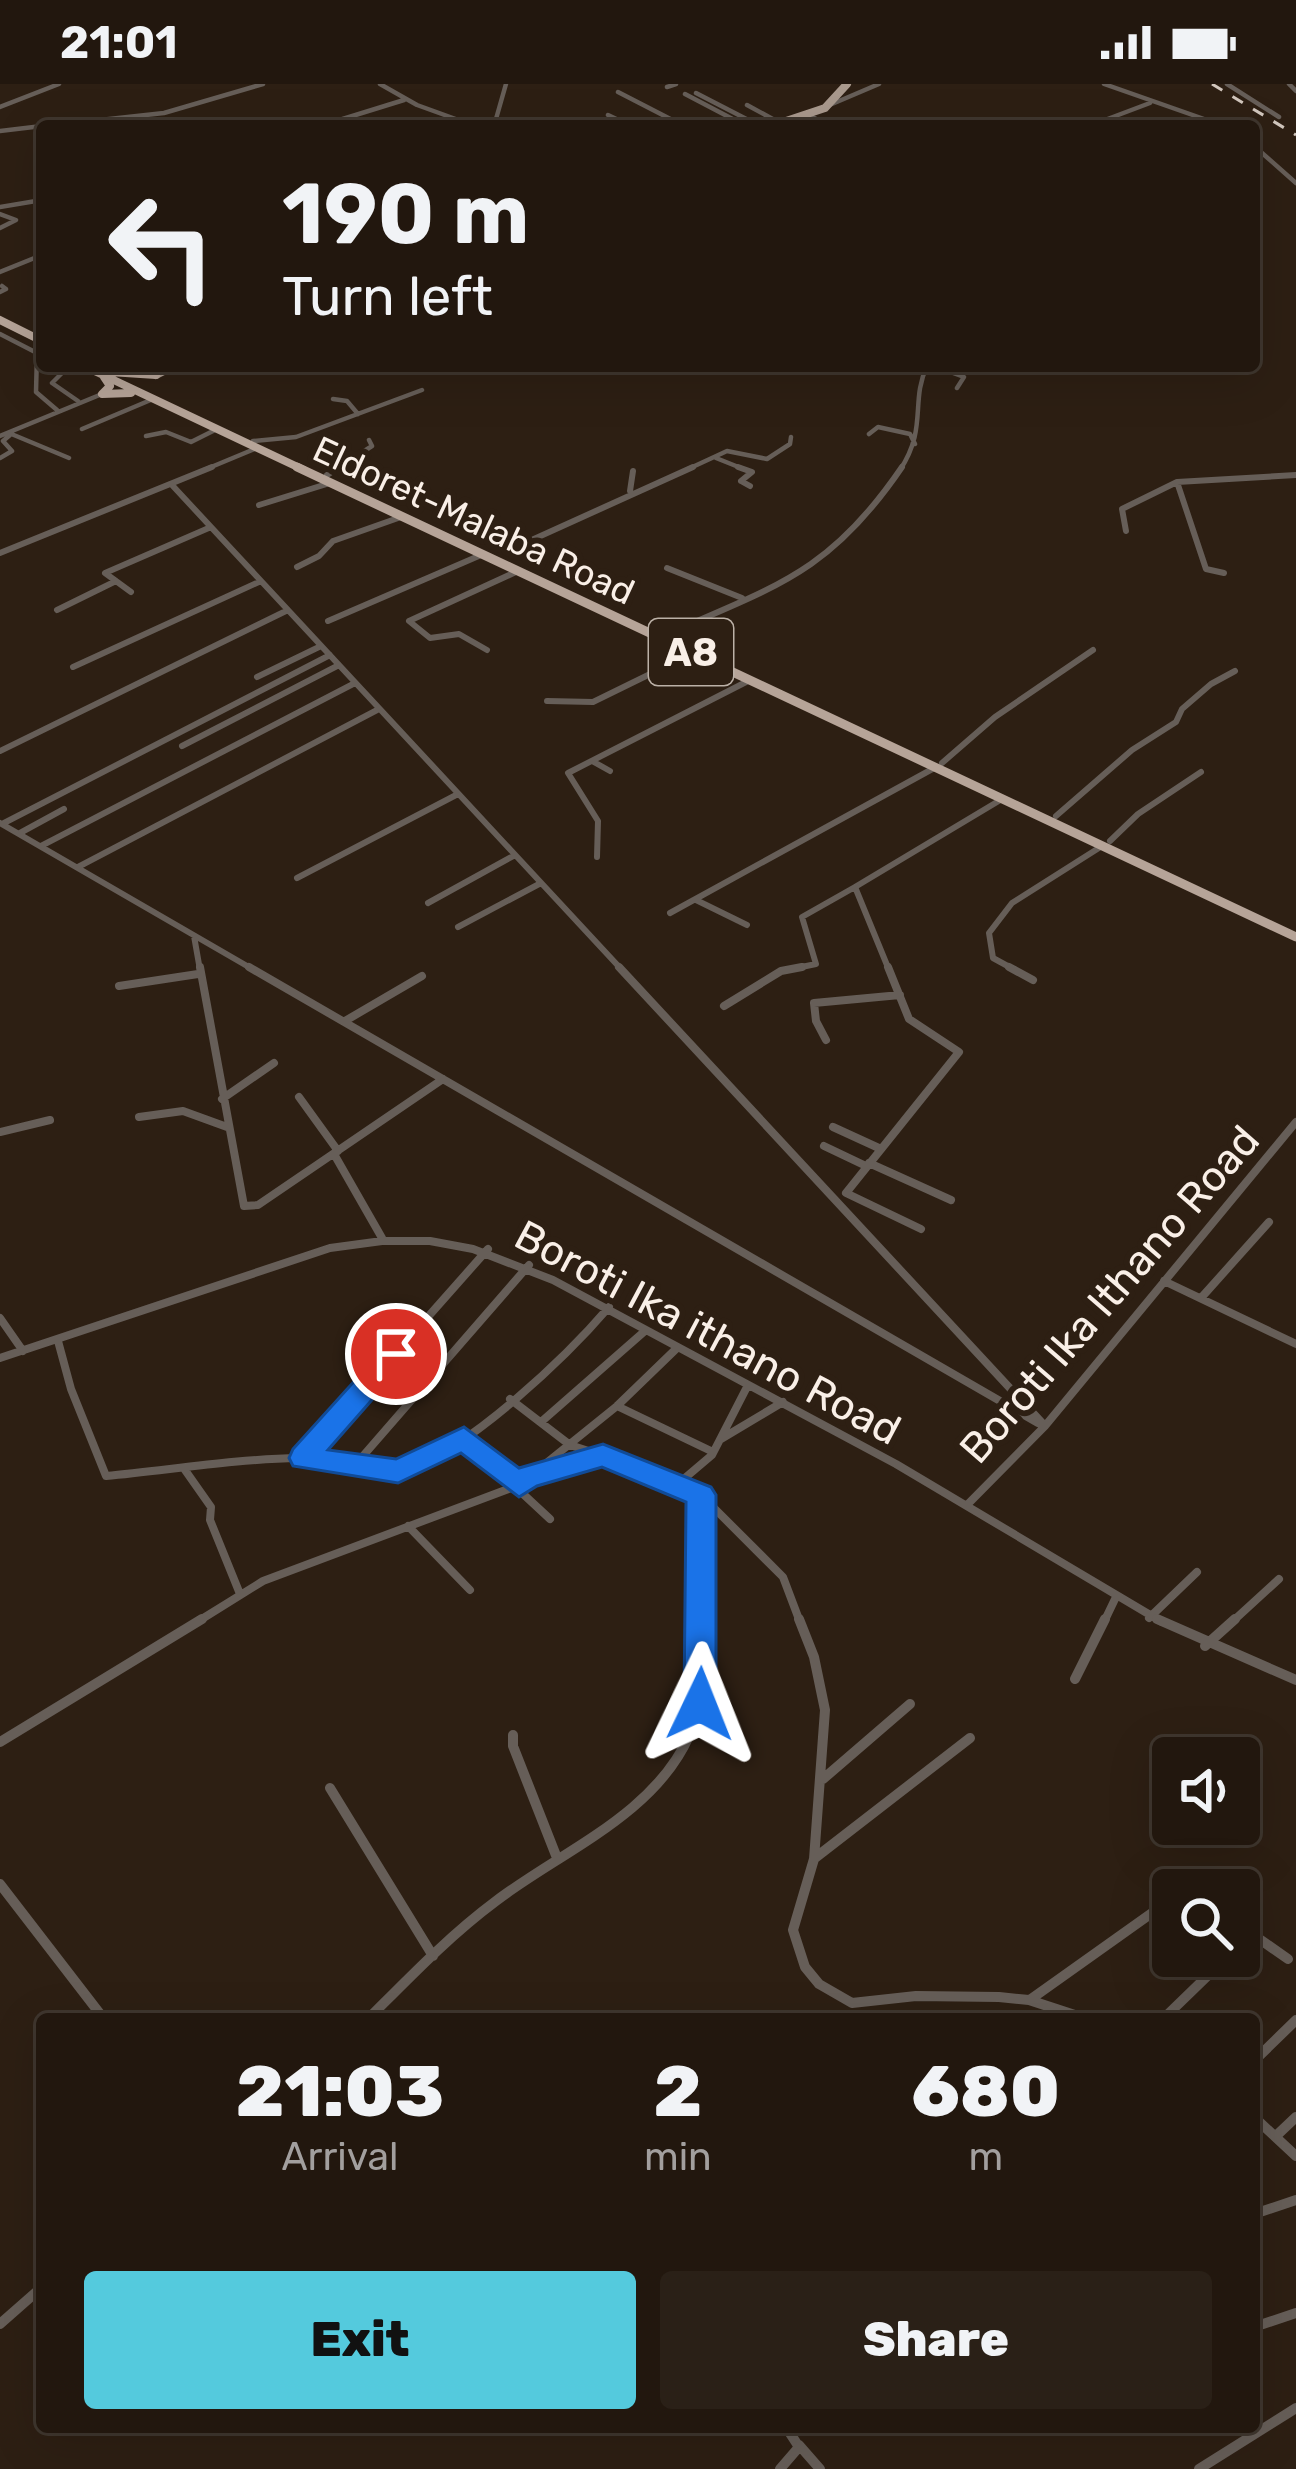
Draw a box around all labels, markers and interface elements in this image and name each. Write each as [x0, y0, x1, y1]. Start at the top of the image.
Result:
text: 21:01 [60, 16, 178, 69]
text: 190 m [282, 164, 530, 264]
icon: left [84, 168, 240, 324]
text: Turn left [282, 265, 493, 329]
street label: Eldoret-Malaba Road [306, 427, 641, 614]
road number: A8 [649, 619, 733, 685]
street label: Boroti Ika Ithano Road [950, 1116, 1270, 1474]
street label: Boroti Ika ithano Road [506, 1210, 909, 1456]
pin [345, 1303, 447, 1405]
icon: arrive [363, 1321, 429, 1387]
position arrow [637, 1641, 763, 1767]
map controls [1152, 1737, 1260, 1977]
button: sound [1152, 1737, 1260, 1845]
button: search [1152, 1869, 1260, 1977]
text: 21:03 [236, 2049, 444, 2134]
text: 2 [654, 2049, 702, 2134]
text: 680 [912, 2049, 1060, 2134]
text: Arrival [281, 2134, 399, 2180]
text: min [644, 2134, 712, 2180]
text: m [969, 2134, 1003, 2180]
button: Exit [84, 2271, 636, 2409]
button: Share [660, 2271, 1212, 2409]

